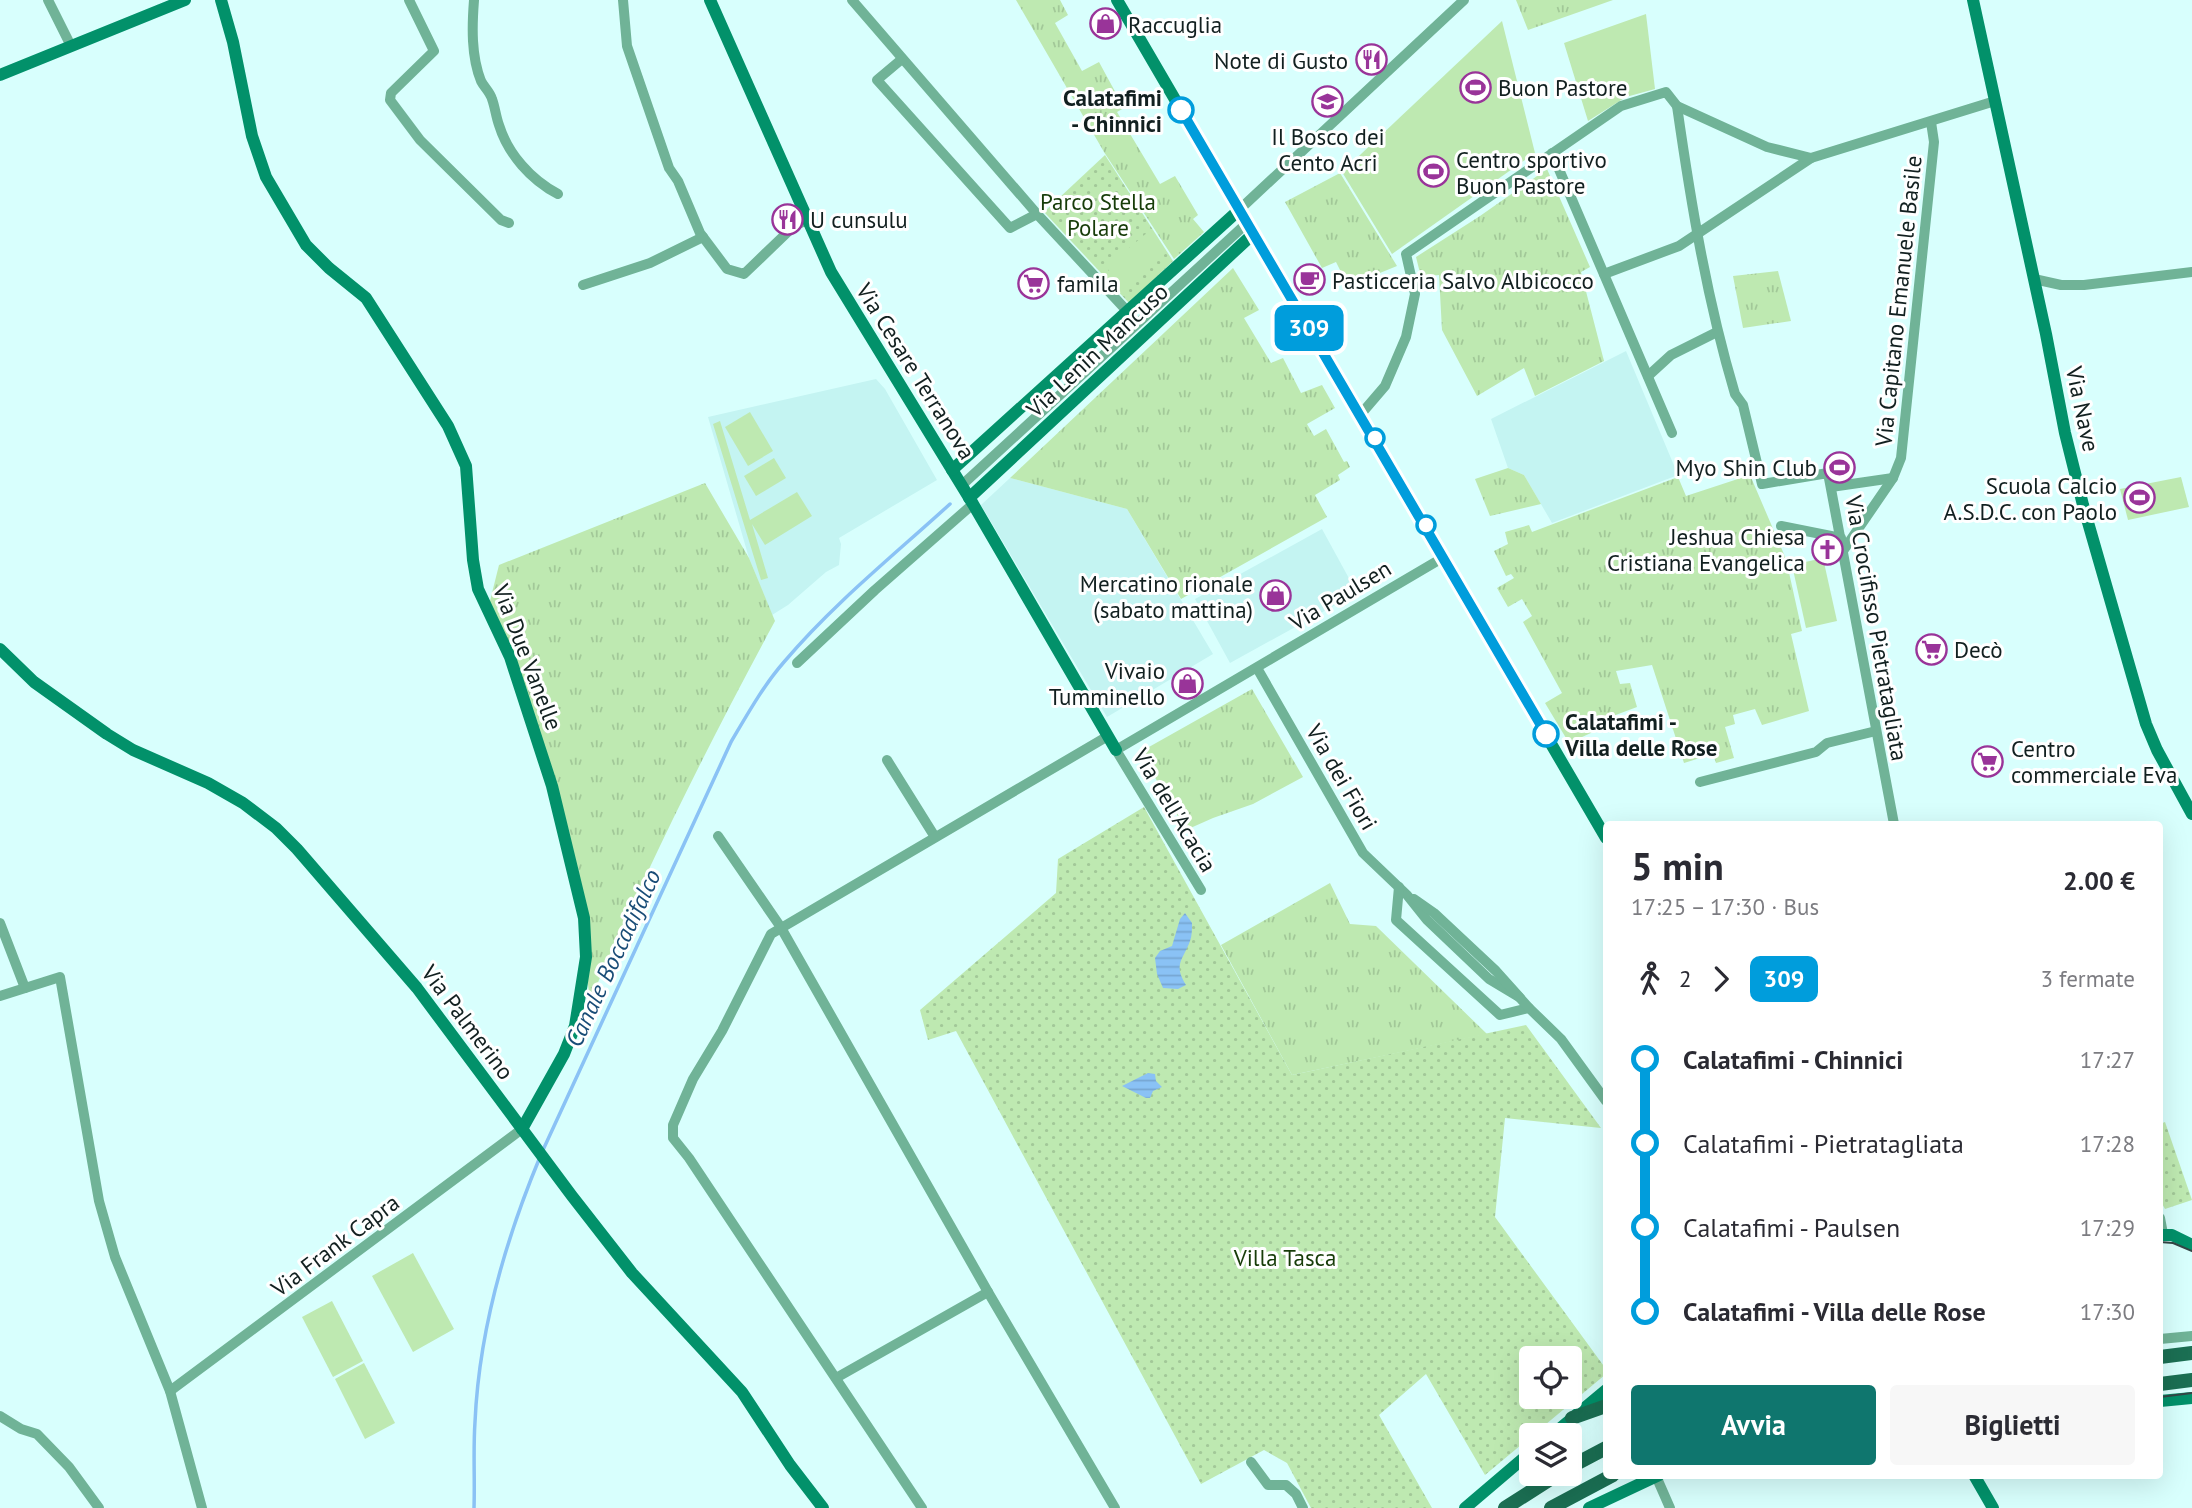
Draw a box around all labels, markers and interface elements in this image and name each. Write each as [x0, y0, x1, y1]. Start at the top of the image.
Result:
shop icon: Raccuglia [1088, 7, 1122, 41]
place label: Raccuglia [1128, 10, 1222, 39]
restaurant icon: Note di Gusto [1354, 43, 1388, 77]
place label: Note di Gusto [1214, 46, 1348, 75]
sports icon: Buon Pastore [1458, 70, 1492, 104]
place label: Buon Pastore [1498, 73, 1627, 102]
place label: Calatafimi - Chinnici [1063, 83, 1162, 138]
school or university icon: Il Bosco dei Cento Acri [1311, 85, 1345, 119]
marker: Calatafimi - Chinnici [1168, 97, 1194, 123]
place label: Il Bosco dei Cento Acri [1271, 122, 1385, 177]
place label: Centro sportivo Buon Pastore [1456, 145, 1607, 200]
street label: Via Capitano Emanuele Basile [1868, 154, 1928, 449]
sports icon: Centro sportivo Buon Pastore [1416, 155, 1450, 189]
park label: Parco Stella Polare [1040, 187, 1156, 242]
restaurant icon: U cunsulu [770, 202, 804, 236]
place label: U cunsulu [810, 205, 908, 234]
cafe icon: Pasticceria Salvo Albicocco [1292, 263, 1326, 297]
supermarket icon: famila [1017, 266, 1051, 300]
place label: Pasticceria Salvo Albicocco [1332, 266, 1594, 295]
place label: famila [1057, 269, 1119, 298]
street label: Via Cesare Terranova [850, 277, 982, 465]
street label: Via Lenin Mancuso [1019, 277, 1174, 424]
line badge: 309 [1269, 305, 1349, 351]
text: 309 [1289, 312, 1329, 343]
street label: Via Nave [2060, 363, 2106, 454]
unlabelled marker [1365, 428, 1385, 448]
sports icon: Myo Shin Club [1823, 450, 1857, 484]
place label: Myo Shin Club [1676, 453, 1817, 482]
place label: Scuola Calcio A.S.D.C. con Paolo [1943, 471, 2117, 526]
sports icon: Scuola Calcio A.S.D.C. con Paolo [2123, 481, 2157, 515]
street label: Via Crocifisso Pietratagliata [1839, 492, 1915, 763]
unlabelled marker [1416, 515, 1436, 535]
place label: Jeshua Chiesa Cristiana Evangelica [1607, 522, 1805, 577]
church icon: Jeshua Chiesa Cristiana Evangelica [1811, 532, 1845, 566]
street label: Via Paulsen [1283, 553, 1396, 637]
place label: Mercatino rionale (sabato mattina) [1080, 569, 1253, 624]
street label: Via Due Vanelle [486, 579, 569, 734]
shop icon: Mercatino rionale (sabato mattina) [1259, 579, 1293, 613]
supermarket icon: Decò [1914, 632, 1948, 666]
place label: Decò [1954, 635, 2003, 664]
place label: Vivaio Tumminello [1049, 656, 1165, 711]
shop icon: Vivaio Tumminello [1171, 666, 1205, 700]
place label: Calatafimi - Villa delle Rose [1564, 707, 1717, 762]
street label: Via dei Fiori [1300, 718, 1384, 835]
marker: Calatafimi - Villa delle Rose [1533, 721, 1559, 747]
place label: Centro commerciale Eva [2011, 734, 2177, 789]
street label: Via dell'Acacia [1126, 742, 1223, 877]
supermarket icon: Centro commerciale Eva [1971, 744, 2005, 778]
text: 5 min [1631, 841, 1724, 890]
water label: Canale Boccadifalco [558, 864, 668, 1052]
text: 2.00 € [2063, 864, 2135, 897]
text: 17:25 – 17:30 · Bus [1631, 892, 1819, 921]
street label: Via Palmerino [415, 958, 521, 1085]
icon: walk [1631, 960, 1669, 998]
icon: forward [1702, 960, 1740, 998]
text: 309 [1764, 963, 1804, 994]
text: 2 [1679, 964, 1692, 993]
text: 3 fermate [2040, 964, 2135, 993]
text: Calatafimi - Chinnici [1683, 1043, 1903, 1076]
text: 17:27 [2080, 1045, 2135, 1074]
text: Calatafimi - Pietratagliata [1683, 1127, 1964, 1160]
text: 17:28 [2080, 1129, 2135, 1158]
street label: Via Frank Capra [264, 1187, 405, 1303]
text: Calatafimi - Paulsen [1683, 1211, 1900, 1244]
text: 17:29 [2080, 1213, 2135, 1242]
park label: Villa Tasca [1233, 1243, 1336, 1272]
text: Calatafimi - Villa delle Rose [1683, 1295, 1986, 1328]
text: 17:30 [2080, 1297, 2135, 1326]
map controls [1519, 1346, 1582, 1486]
button: locate [1519, 1346, 1582, 1409]
button: Avvia [1631, 1385, 1876, 1465]
button: Biglietti [1890, 1385, 2135, 1465]
button: layers [1519, 1423, 1582, 1486]

